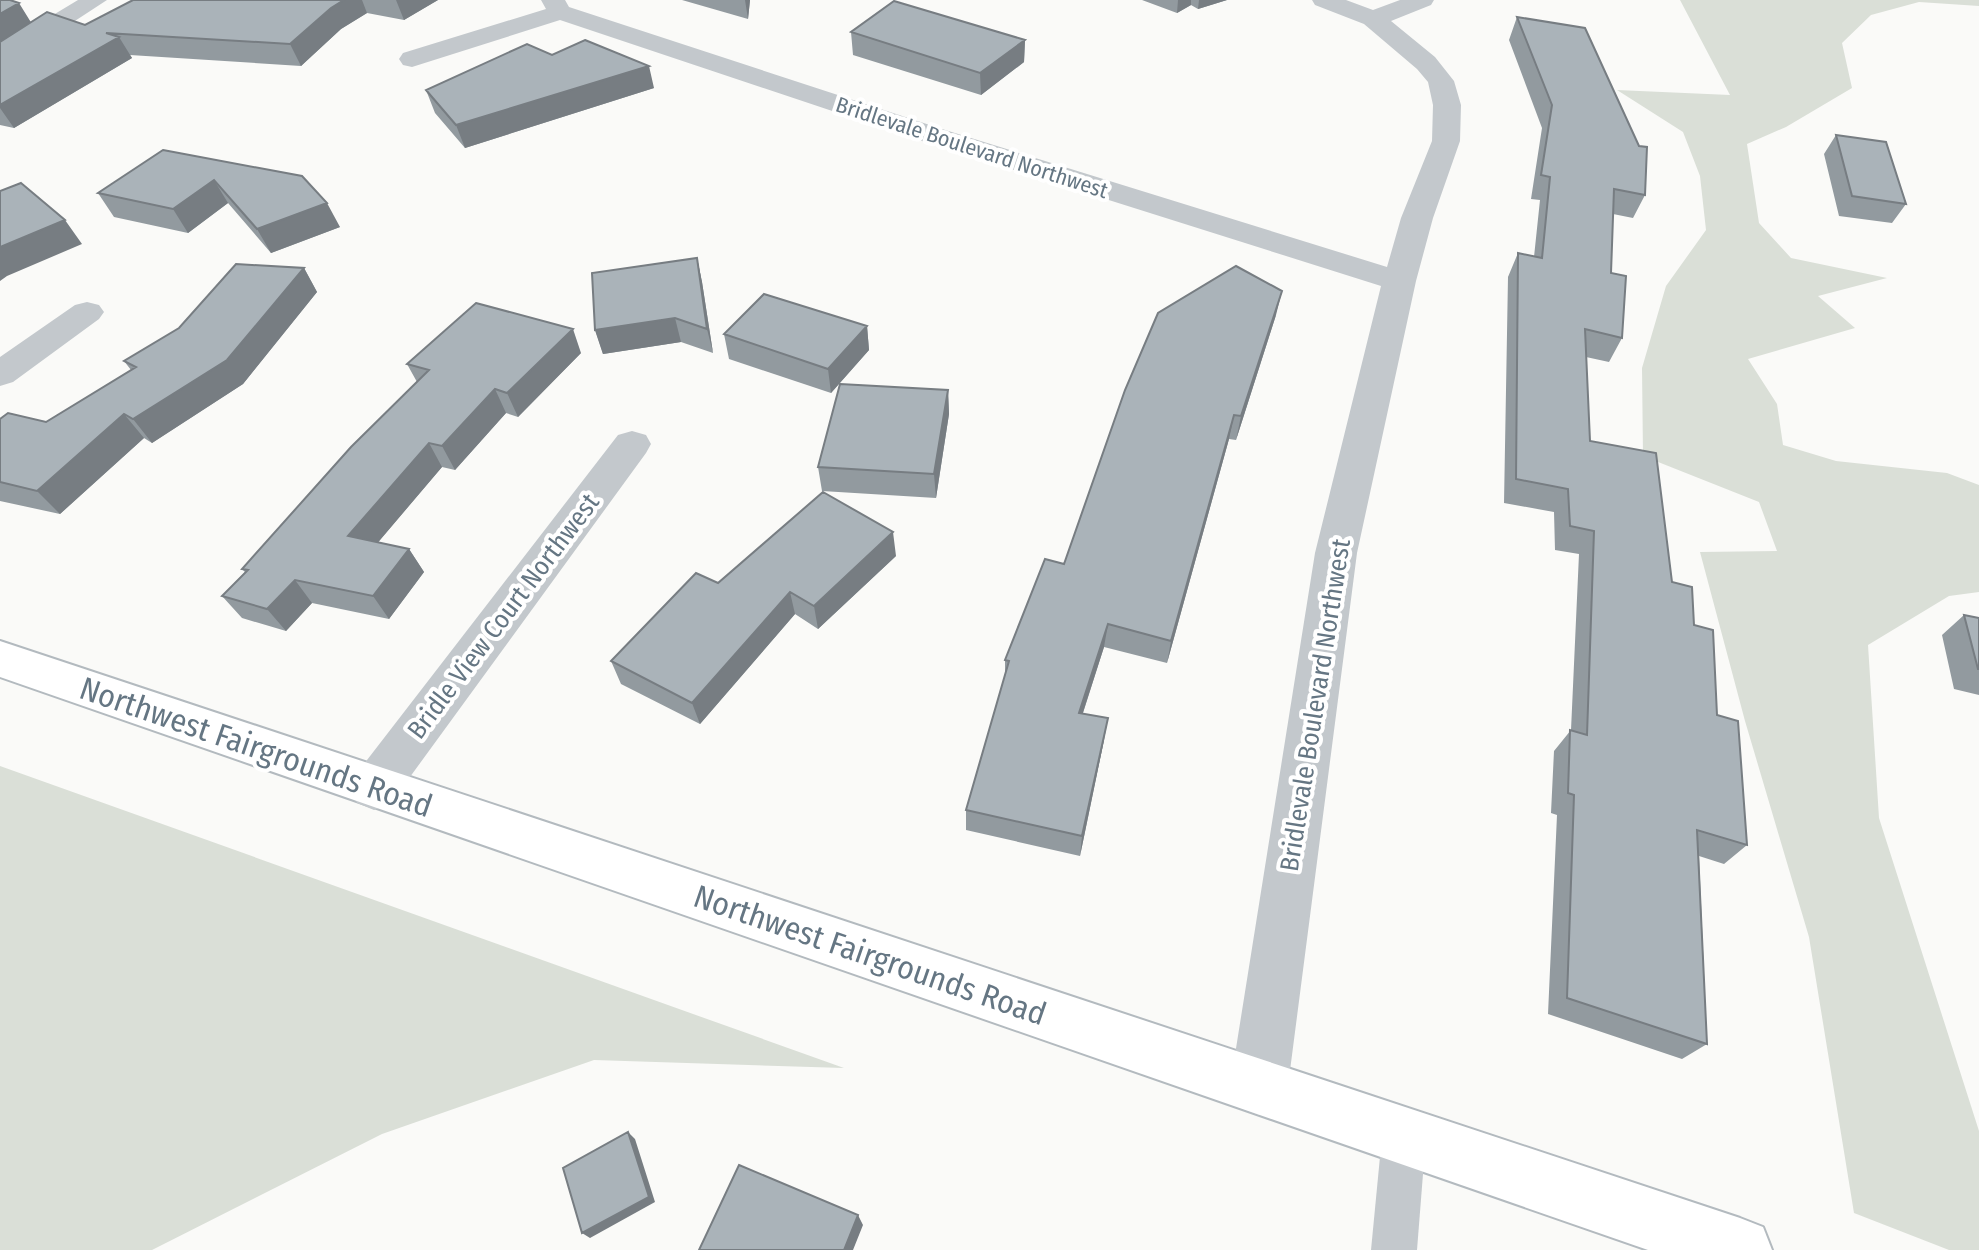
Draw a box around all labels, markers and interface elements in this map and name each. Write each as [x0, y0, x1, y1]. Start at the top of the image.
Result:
street label: Bridlevale Boulevard Northwest [832, 91, 1112, 205]
street label: Bridle View Court Northwest [401, 487, 606, 745]
street label: Bridlevale Boulevard Northwest [1274, 536, 1357, 874]
street label: Northwest Fairgrounds Road [75, 669, 437, 825]
street label: Northwest Fairgrounds Road [689, 877, 1051, 1033]

